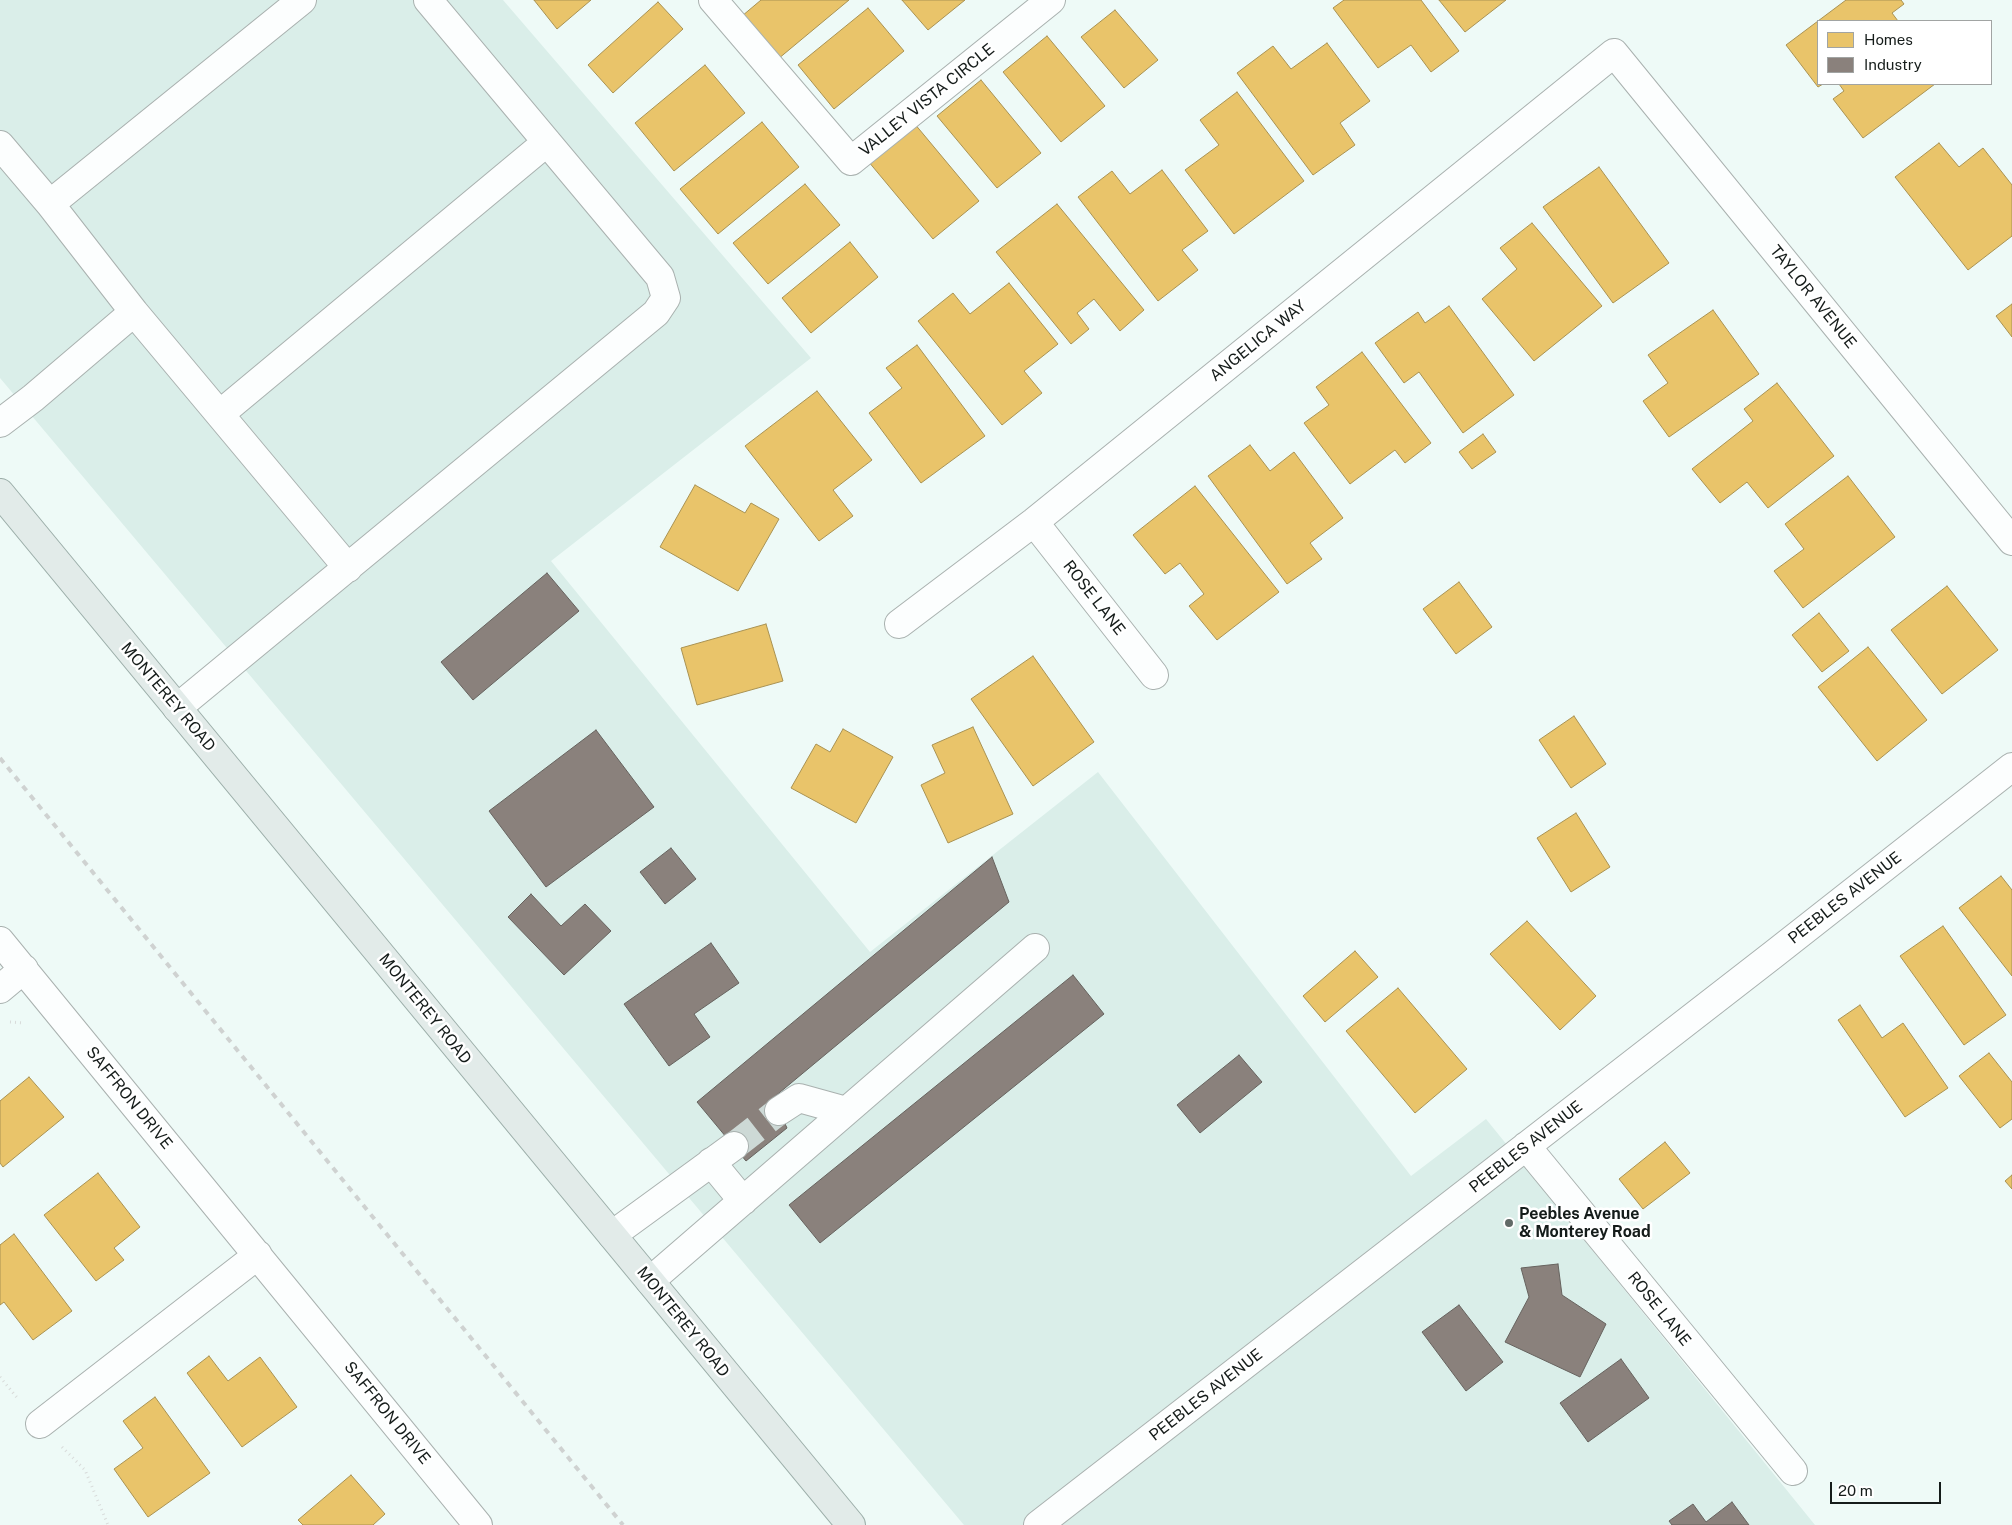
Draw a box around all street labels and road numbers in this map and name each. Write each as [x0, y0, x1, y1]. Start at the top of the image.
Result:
street label: VALLEY VISTA CIRCLE [856, 40, 998, 160]
street label: TAYLOR AVENUE [1766, 242, 1860, 352]
street label: ANGELICA WAY [1206, 296, 1310, 386]
street label: ROSE LANE [1059, 557, 1129, 639]
street label: MONTEREY ROAD [117, 639, 219, 755]
street label: PEEBLES AVENUE [1785, 848, 1905, 948]
street label: MONTEREY ROAD [375, 950, 475, 1068]
street label: SAFFRON DRIVE [82, 1043, 176, 1153]
street label: PEEBLES AVENUE [1466, 1097, 1586, 1197]
street label: MONTEREY ROAD [633, 1263, 733, 1381]
street label: ROSE LANE [1623, 1268, 1695, 1350]
street label: PEEBLES AVENUE [1146, 1345, 1266, 1445]
street label: SAFFRON DRIVE [340, 1358, 434, 1468]

